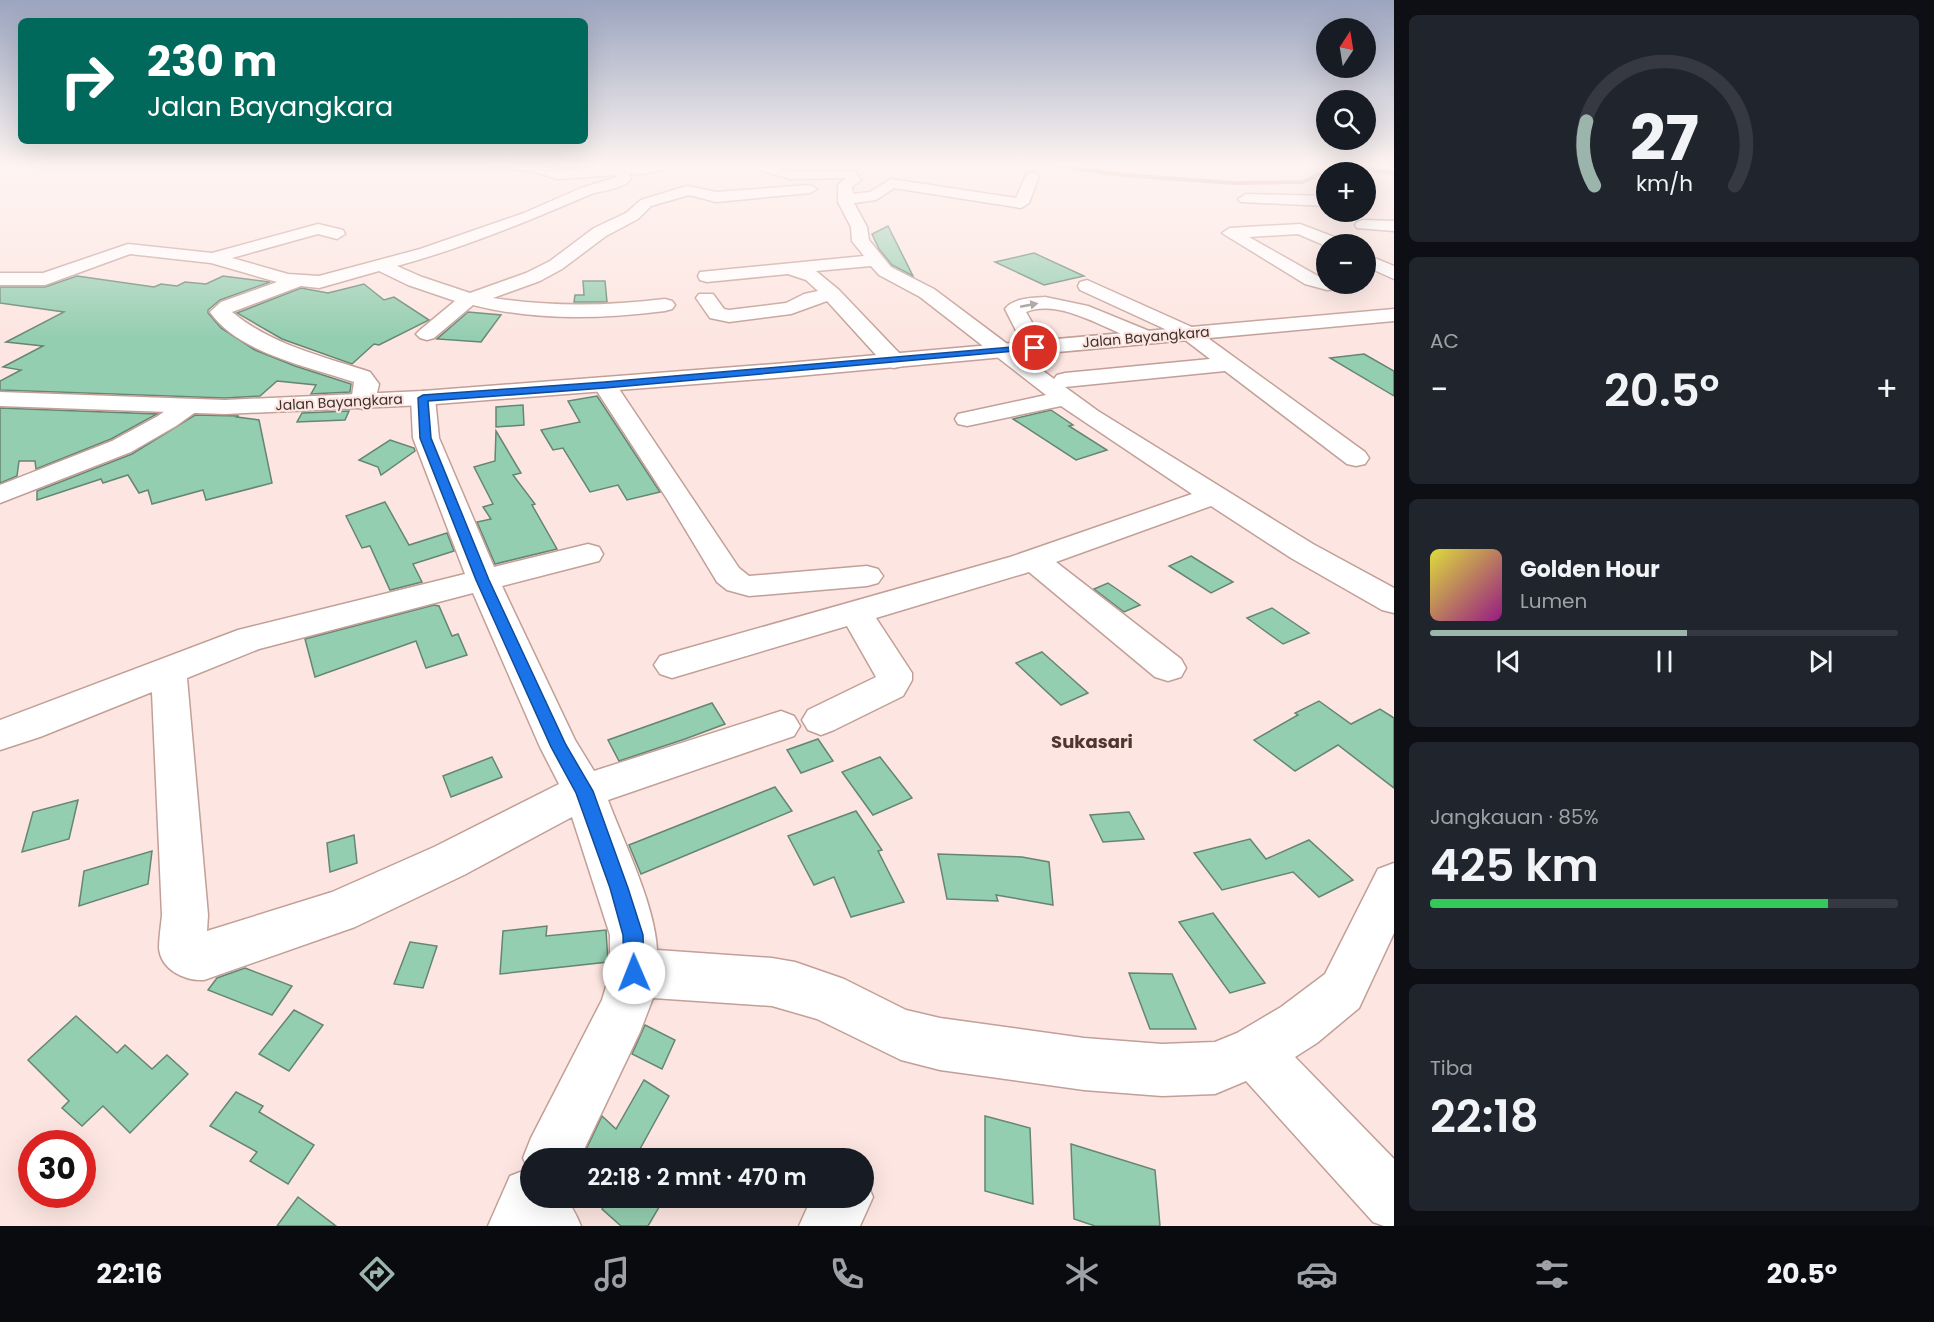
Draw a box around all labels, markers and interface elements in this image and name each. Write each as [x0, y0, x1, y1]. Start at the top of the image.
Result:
north arrow [1316, 18, 1376, 78]
map controls [1316, 18, 1376, 294]
text: 230 m [147, 32, 277, 91]
icon: right [48, 42, 126, 120]
text: Jalan Bayangkara [147, 88, 393, 125]
button: search [1316, 90, 1376, 150]
text: 27 [1629, 94, 1699, 182]
button: + [1316, 162, 1376, 222]
text: km/h [1635, 168, 1693, 199]
button: − [1316, 234, 1376, 294]
one-way arrow [1020, 300, 1039, 309]
street label: Jalan Bayangkara [1082, 321, 1210, 353]
pin [1009, 322, 1060, 373]
text: AC [1430, 327, 1459, 355]
icon: arrive [1018, 331, 1051, 364]
text: 20.5° [1604, 359, 1720, 422]
text: − [1430, 366, 1448, 413]
text: + [1875, 366, 1898, 413]
street label: Jalan Bayangkara [275, 389, 403, 415]
text: Golden Hour [1520, 554, 1660, 585]
text: Lumen [1520, 587, 1587, 615]
icon: previous [1492, 645, 1525, 678]
icon: pause [1648, 645, 1681, 678]
icon: next [1804, 645, 1837, 678]
district label: Sukasari [1051, 729, 1133, 754]
text: Jangkauan · 85% [1430, 803, 1599, 831]
text: 425 km [1430, 834, 1599, 897]
position arrow [602, 941, 666, 1005]
text: Tiba [1430, 1054, 1473, 1082]
text: 22:18 [1430, 1085, 1539, 1148]
speed limit sign: 30 [18, 1130, 96, 1208]
text: 22:18 · 2 mnt · 470 m [587, 1162, 807, 1193]
icon: directions [356, 1253, 398, 1295]
icon: music [591, 1253, 633, 1295]
icon: phone [826, 1253, 868, 1295]
icon: climate [1061, 1253, 1103, 1295]
icon: car [1296, 1253, 1338, 1295]
icon: filters [1531, 1253, 1573, 1295]
text: 22:16 [97, 1255, 162, 1292]
text: 20.5° [1767, 1255, 1837, 1292]

